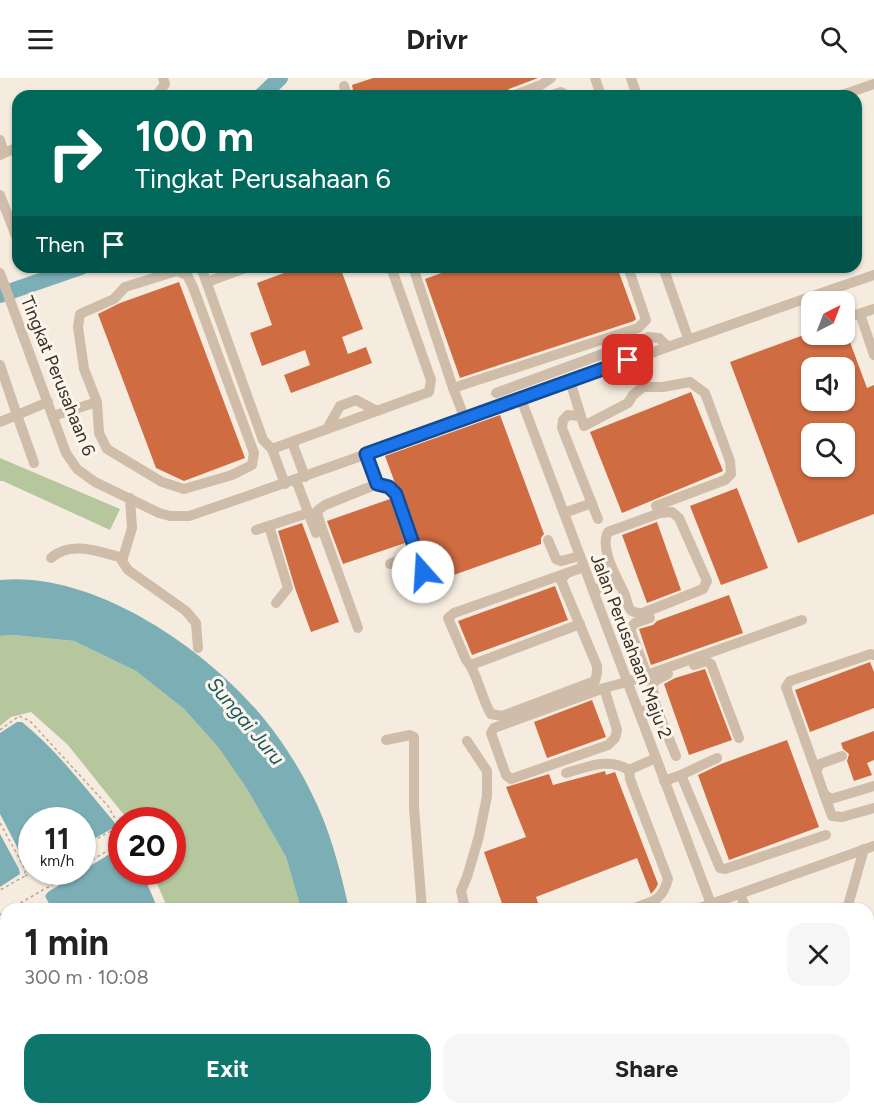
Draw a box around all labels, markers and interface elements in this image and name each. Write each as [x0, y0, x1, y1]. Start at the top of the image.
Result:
icon: menu [24, 23, 57, 56]
text: Drivr [406, 23, 468, 56]
icon: search [817, 23, 850, 56]
text: 100 m [135, 111, 254, 162]
icon: right [36, 114, 114, 192]
text: Tingkat Perusahaan 6 [135, 162, 391, 195]
icon: arrive [97, 228, 130, 261]
text: Then [36, 231, 85, 258]
north arrow [801, 291, 855, 345]
map controls [801, 291, 855, 477]
street label: Tingkat Perusahaan 6 [16, 293, 100, 459]
pin [602, 334, 653, 385]
icon: arrive [611, 343, 644, 376]
button: sound [801, 357, 855, 411]
button: search [801, 423, 855, 477]
position arrow [391, 540, 455, 604]
street label: Jalan Perusahaan Maju 2 [586, 550, 676, 742]
water label: Sungai Juru [202, 672, 290, 770]
speed limit sign: 20 [108, 807, 186, 885]
text: 11 [44, 820, 70, 857]
text: km/h [40, 852, 74, 870]
text: 1 min [24, 921, 109, 964]
button: close [787, 923, 850, 986]
text: 300 m · 10:08 [24, 965, 149, 989]
button: Exit [24, 1034, 431, 1103]
button: Share [443, 1034, 850, 1103]

